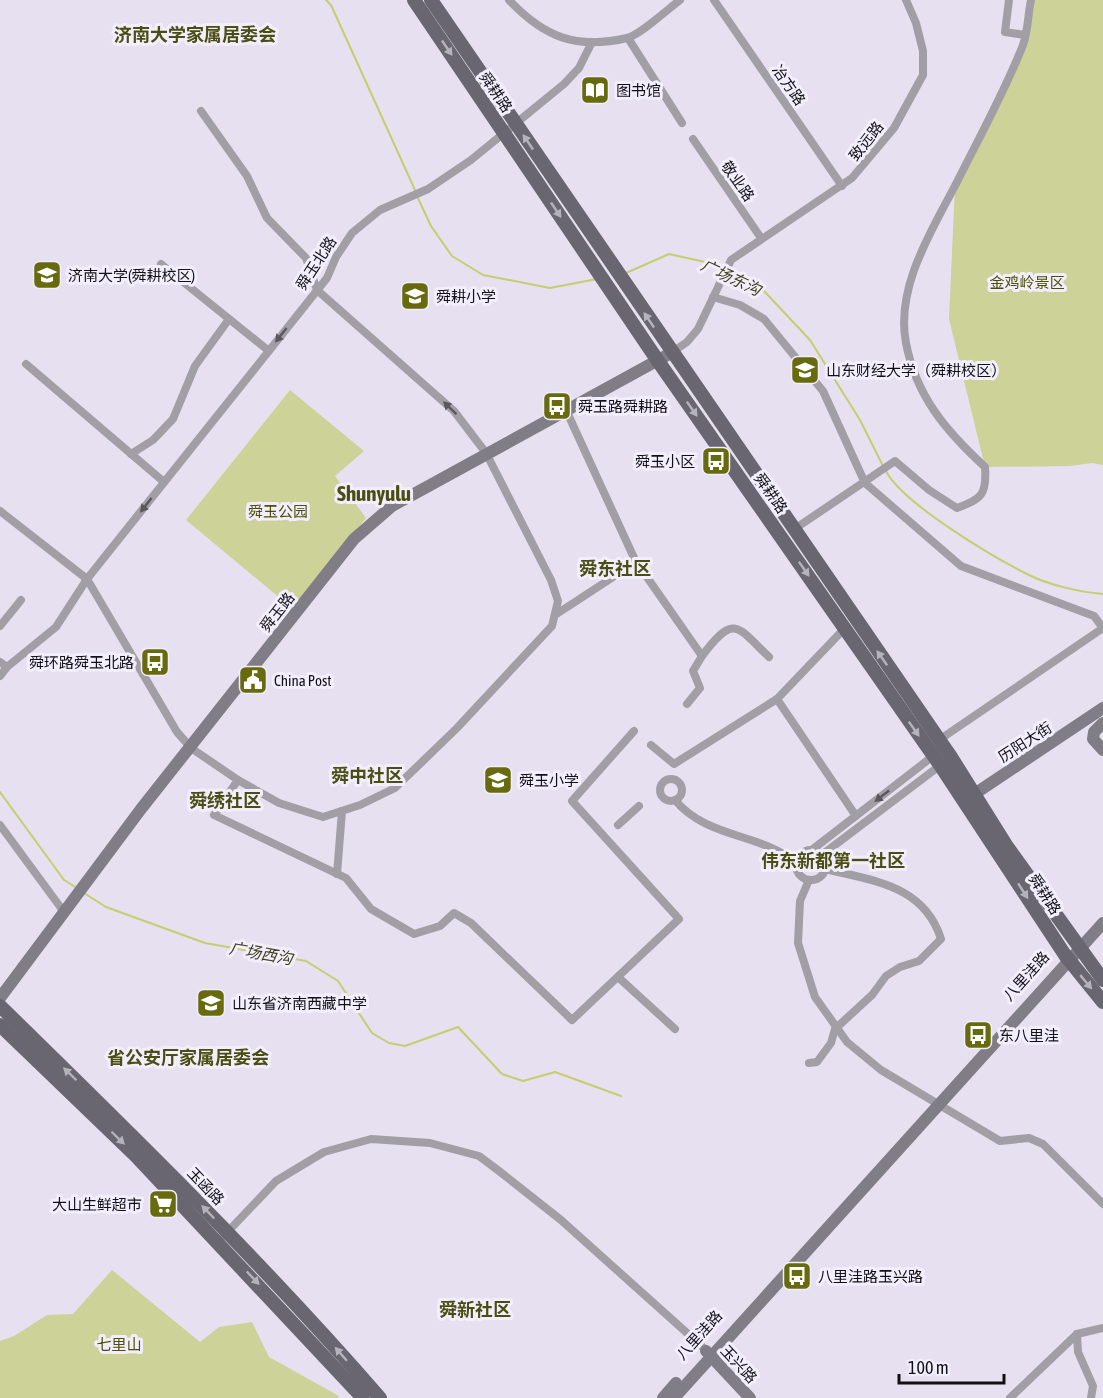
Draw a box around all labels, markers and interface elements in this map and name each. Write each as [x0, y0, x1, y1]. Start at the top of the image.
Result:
district label: 济南大学家属居委会 [114, 24, 276, 45]
one-way arrow [441, 40, 453, 56]
street label: 冶方路 [769, 62, 809, 108]
street label: 舜耕路 [476, 69, 516, 115]
library icon: 图书馆 [579, 74, 611, 106]
place label: 图书馆 [616, 82, 661, 99]
street label: 致远路 [845, 118, 887, 164]
one-way arrow [523, 134, 534, 150]
street label: 敬业路 [718, 158, 758, 204]
one-way arrow [550, 202, 562, 218]
street label: 舜玉北路 [293, 233, 339, 293]
water label: 广场东沟 [698, 255, 766, 300]
school or university icon: 济南大学(舜耕校区) [31, 259, 63, 291]
place label: 济南大学(舜耕校区) [68, 267, 195, 284]
park label: 金鸡岭景区 [989, 274, 1065, 291]
school or university icon: 舜耕小学 [399, 280, 431, 312]
place label: 舜耕小学 [436, 288, 496, 305]
one-way arrow [643, 312, 655, 328]
one-way arrow [275, 328, 287, 343]
school or university icon: 山东财经大学（舜耕校区） [789, 354, 821, 386]
place label: 山东财经大学（舜耕校区） [826, 362, 1006, 379]
bus stop icon: 舜玉路舜耕路 [541, 390, 573, 422]
place label: 舜玉路舜耕路 [578, 398, 668, 415]
one-way arrow [442, 401, 457, 415]
one-way arrow [686, 401, 697, 417]
bus stop icon: 舜玉小区 [700, 445, 732, 477]
place label: 舜玉小区 [635, 453, 695, 470]
street label: 舜耕路 [751, 470, 791, 516]
district label: Shunyulu [337, 481, 411, 505]
one-way arrow [141, 497, 153, 512]
park label: 舜玉公园 [248, 503, 308, 520]
district label: 舜东社区 [579, 558, 651, 579]
one-way arrow [798, 560, 810, 576]
street label: 舜玉路 [256, 589, 298, 635]
bus stop icon: 舜环路舜玉北路 [139, 646, 171, 678]
one-way arrow [876, 650, 888, 666]
place label: 舜环路舜玉北路 [29, 654, 134, 671]
public building icon: China Post [237, 664, 269, 696]
place label: China Post [274, 672, 332, 689]
street label: 历阳大街 [995, 719, 1055, 765]
one-way arrow [908, 721, 920, 737]
school or university icon: 舜玉小学 [482, 764, 514, 796]
district label: 舜中社区 [331, 765, 403, 786]
place label: 舜玉小学 [519, 772, 579, 789]
district label: 舜绣社区 [189, 790, 261, 811]
one-way arrow [874, 790, 889, 802]
district label: 伟东新都第一社区 [761, 850, 905, 871]
street label: 舜耕路 [1026, 870, 1064, 918]
one-way arrow [1017, 883, 1028, 899]
water label: 广场西沟 [228, 939, 296, 968]
street label: 八里洼路 [1000, 948, 1052, 1004]
one-way arrow [1080, 974, 1092, 989]
school or university icon: 山东省济南西藏中学 [195, 987, 227, 1019]
place label: 山东省济南西藏中学 [232, 995, 367, 1012]
bus stop icon: 东八里洼 [962, 1019, 994, 1051]
place label: 东八里洼 [999, 1027, 1059, 1044]
district label: 省公安厅家属居委会 [107, 1047, 269, 1068]
one-way arrow [62, 1067, 77, 1081]
one-way arrow [110, 1131, 125, 1145]
street label: 玉函路 [184, 1164, 228, 1208]
supermarket icon: 大山生鲜超市 [147, 1188, 179, 1220]
place label: 大山生鲜超市 [52, 1196, 142, 1213]
one-way arrow [201, 1205, 215, 1219]
bus stop icon: 八里洼路玉兴路 [781, 1260, 813, 1292]
place label: 八里洼路玉兴路 [818, 1268, 923, 1285]
one-way arrow [246, 1271, 260, 1286]
district label: 舜新社区 [439, 1299, 511, 1320]
street label: 八里洼路 [673, 1307, 725, 1363]
park label: 七里山 [96, 1336, 142, 1353]
street label: 玉兴路 [717, 1342, 761, 1386]
one-way arrow [335, 1347, 348, 1362]
scale bar [899, 1347, 1004, 1385]
text: 100 m [908, 1357, 949, 1378]

